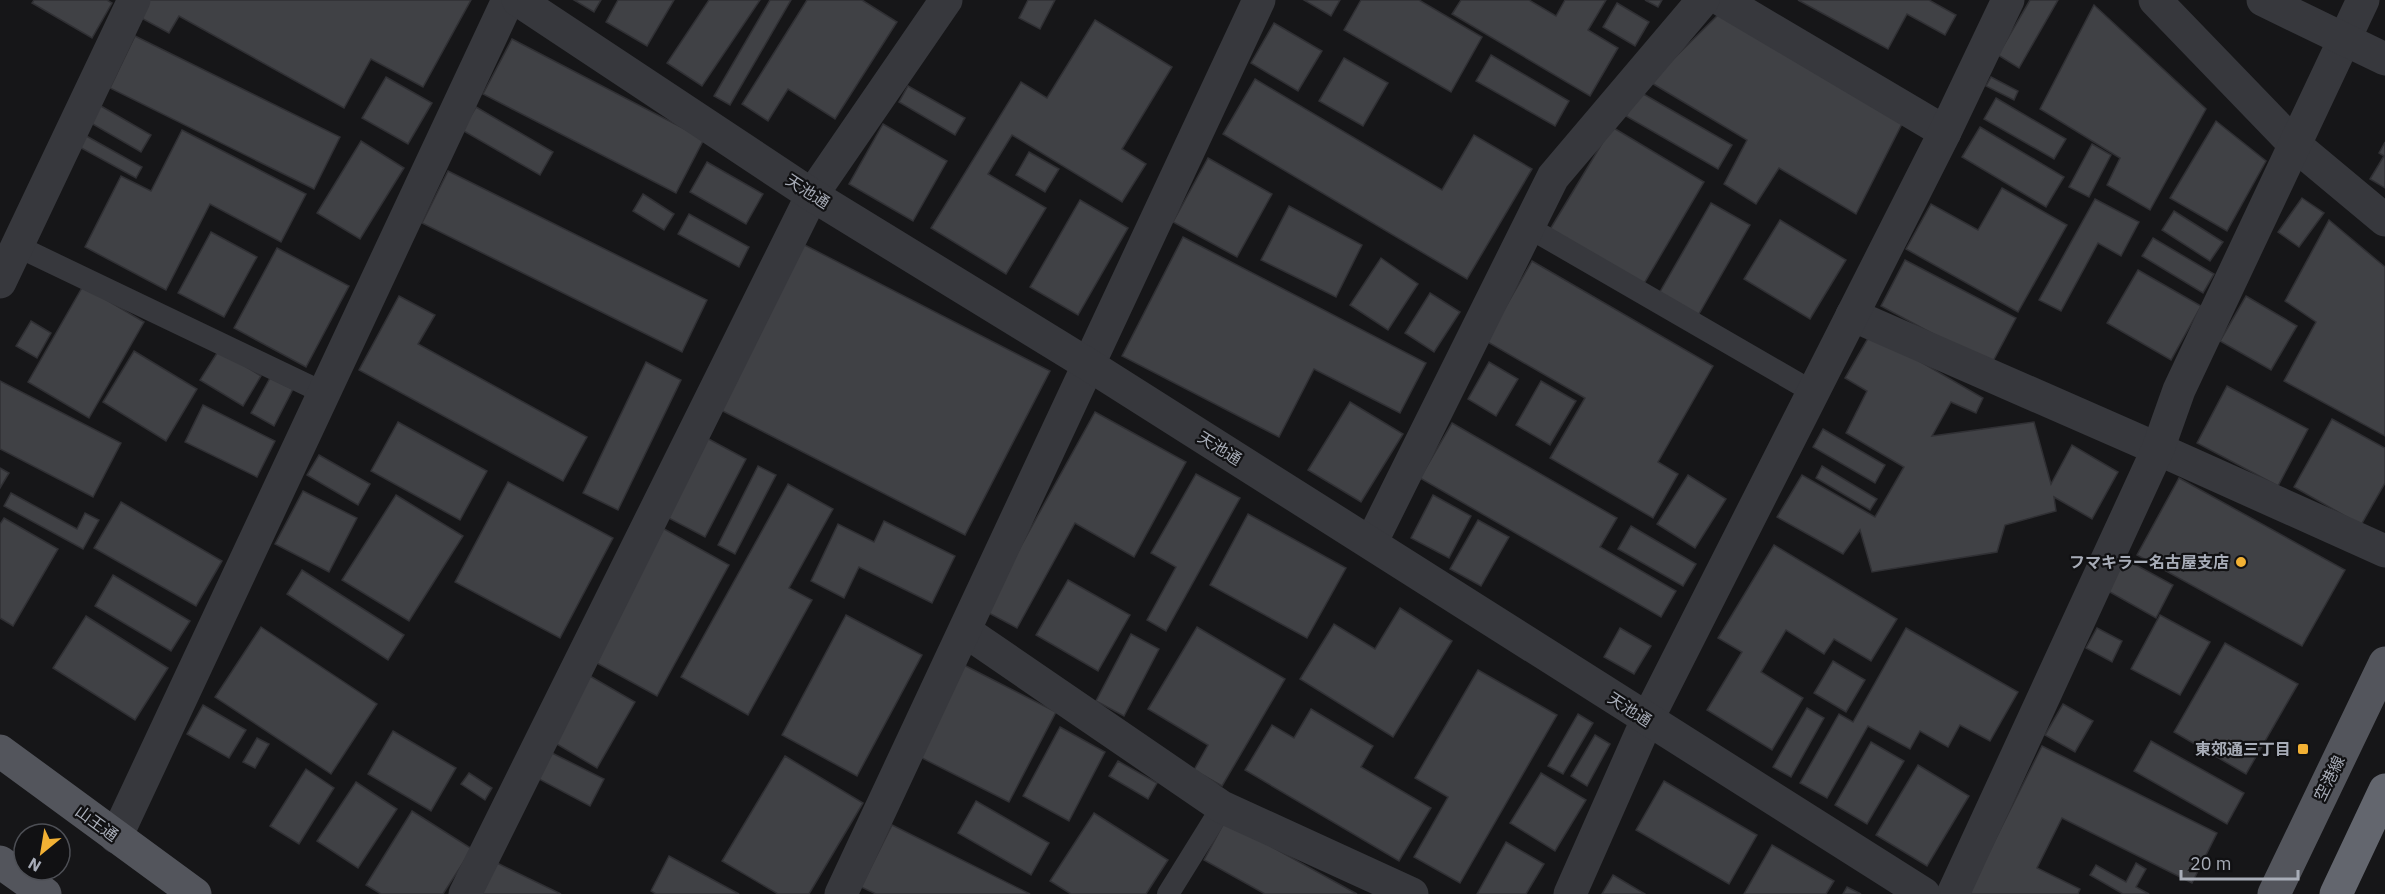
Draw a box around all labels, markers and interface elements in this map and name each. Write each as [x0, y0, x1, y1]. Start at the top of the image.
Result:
street label: 天池通 [782, 170, 834, 212]
street label: 天池通 [1194, 427, 1246, 469]
place label: フマキラー名古屋支店 [2069, 552, 2229, 572]
marker: フマキラー名古屋支店 [2234, 555, 2248, 569]
street label: 天池通 [1604, 688, 1656, 730]
place label: 東郊通三丁目 [2195, 739, 2291, 759]
marker: 東郊通三丁目 [2296, 742, 2310, 756]
street label: 空港線 [2309, 752, 2349, 804]
street label: 山王通 [72, 801, 122, 845]
north arrow [12, 822, 72, 882]
scale bar [2181, 843, 2298, 881]
text: 20 m [2190, 852, 2232, 875]
text: N [24, 853, 45, 877]

